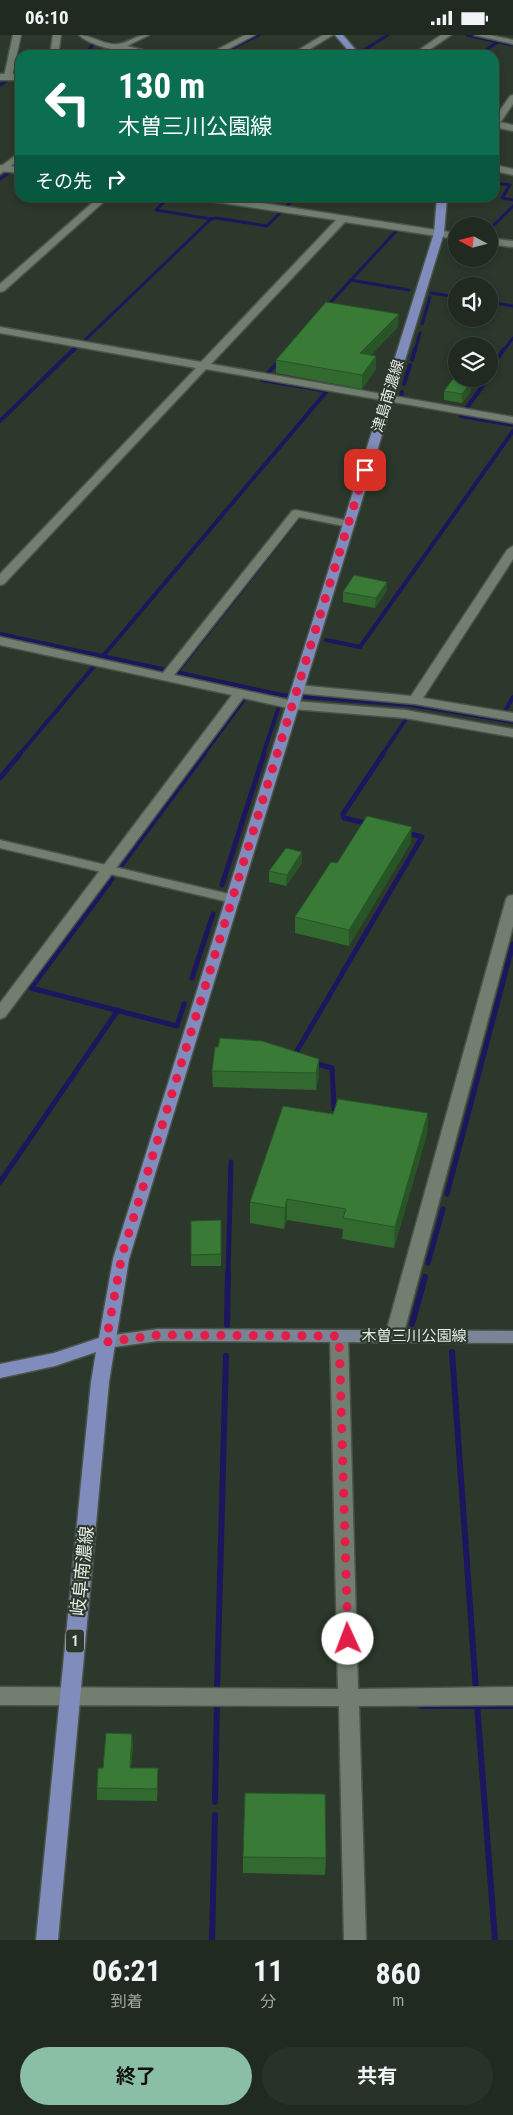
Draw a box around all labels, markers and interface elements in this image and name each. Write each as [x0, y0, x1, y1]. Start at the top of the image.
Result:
text: 06:10 [25, 6, 69, 29]
text: 130 m [118, 66, 205, 107]
icon: left [35, 70, 100, 135]
text: 木曽三川公園線 [118, 114, 272, 139]
icon: right [102, 165, 130, 193]
text: その先 [35, 170, 92, 193]
north arrow [448, 217, 498, 267]
map controls [448, 217, 498, 387]
button: sound [448, 277, 498, 327]
button: layers [448, 337, 498, 387]
street label: 津島南濃線 [368, 357, 408, 435]
pin [344, 449, 386, 491]
icon: arrive [351, 456, 379, 484]
street label: 木曽三川公園線 [361, 1327, 467, 1345]
street label: 岐阜南濃線 [67, 1525, 97, 1617]
position arrow [321, 1612, 373, 1664]
road number: 1 [66, 1629, 84, 1653]
text: 06:21 [92, 1953, 161, 1988]
text: 11 [253, 1953, 283, 1988]
text: 860 [375, 1956, 421, 1991]
text: m [392, 1991, 404, 2010]
text: 到着 [111, 1992, 143, 2011]
text: 分 [260, 1992, 276, 2011]
button: 終了 [20, 2047, 252, 2105]
button: 共有 [262, 2047, 493, 2105]

